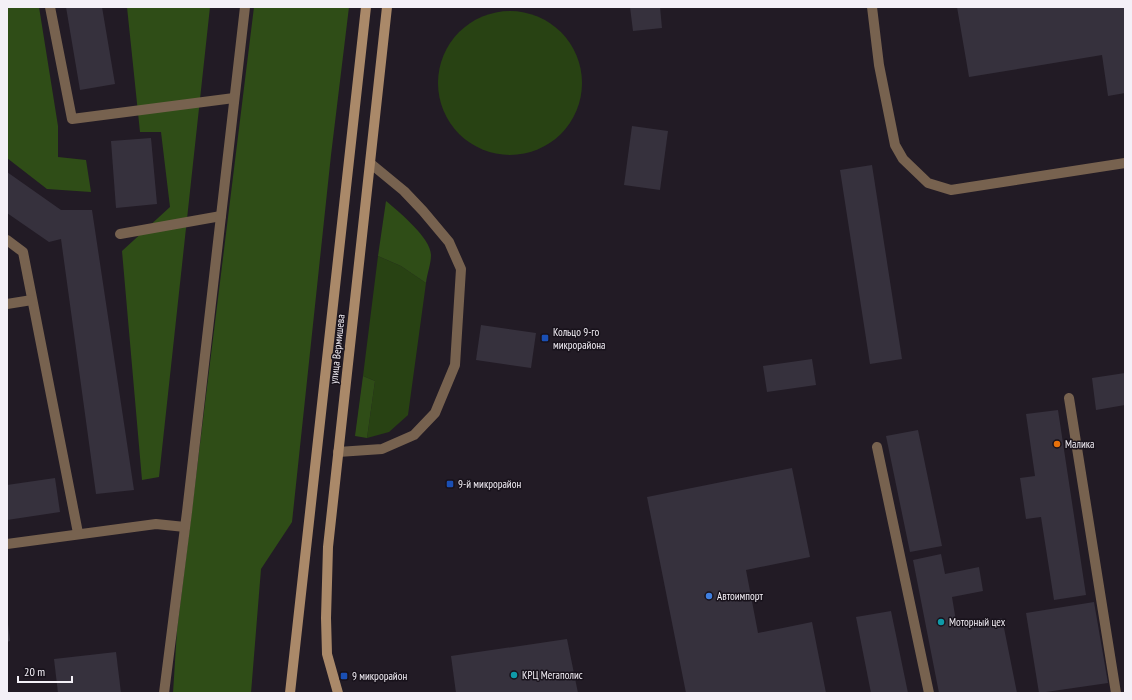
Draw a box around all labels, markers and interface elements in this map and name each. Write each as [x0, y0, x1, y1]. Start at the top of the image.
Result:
street label: улица Вермишева [326, 314, 348, 384]
place label: Кольцо 9-го микрорайона [553, 325, 605, 352]
marker: Кольцо 9-го микрорайона [540, 333, 550, 343]
place label: Малика [1065, 437, 1094, 451]
marker: Малика [1052, 439, 1062, 449]
place label: 9-й микрорайон [458, 477, 521, 491]
marker: 9-й микрорайон [445, 479, 455, 489]
place label: Автоимпорт [717, 589, 763, 603]
marker: Автоимпорт [704, 591, 714, 601]
place label: Моторный цех [949, 615, 1006, 629]
marker: Моторный цех [936, 617, 946, 627]
scale bar [18, 658, 72, 684]
text: 20 m [24, 664, 45, 679]
place label: КРЦ Мегаполис [522, 668, 583, 682]
place label: 9 микрорайон [352, 669, 407, 683]
marker: КРЦ Мегаполис [509, 670, 519, 680]
marker: 9 микрорайон [339, 671, 349, 681]

